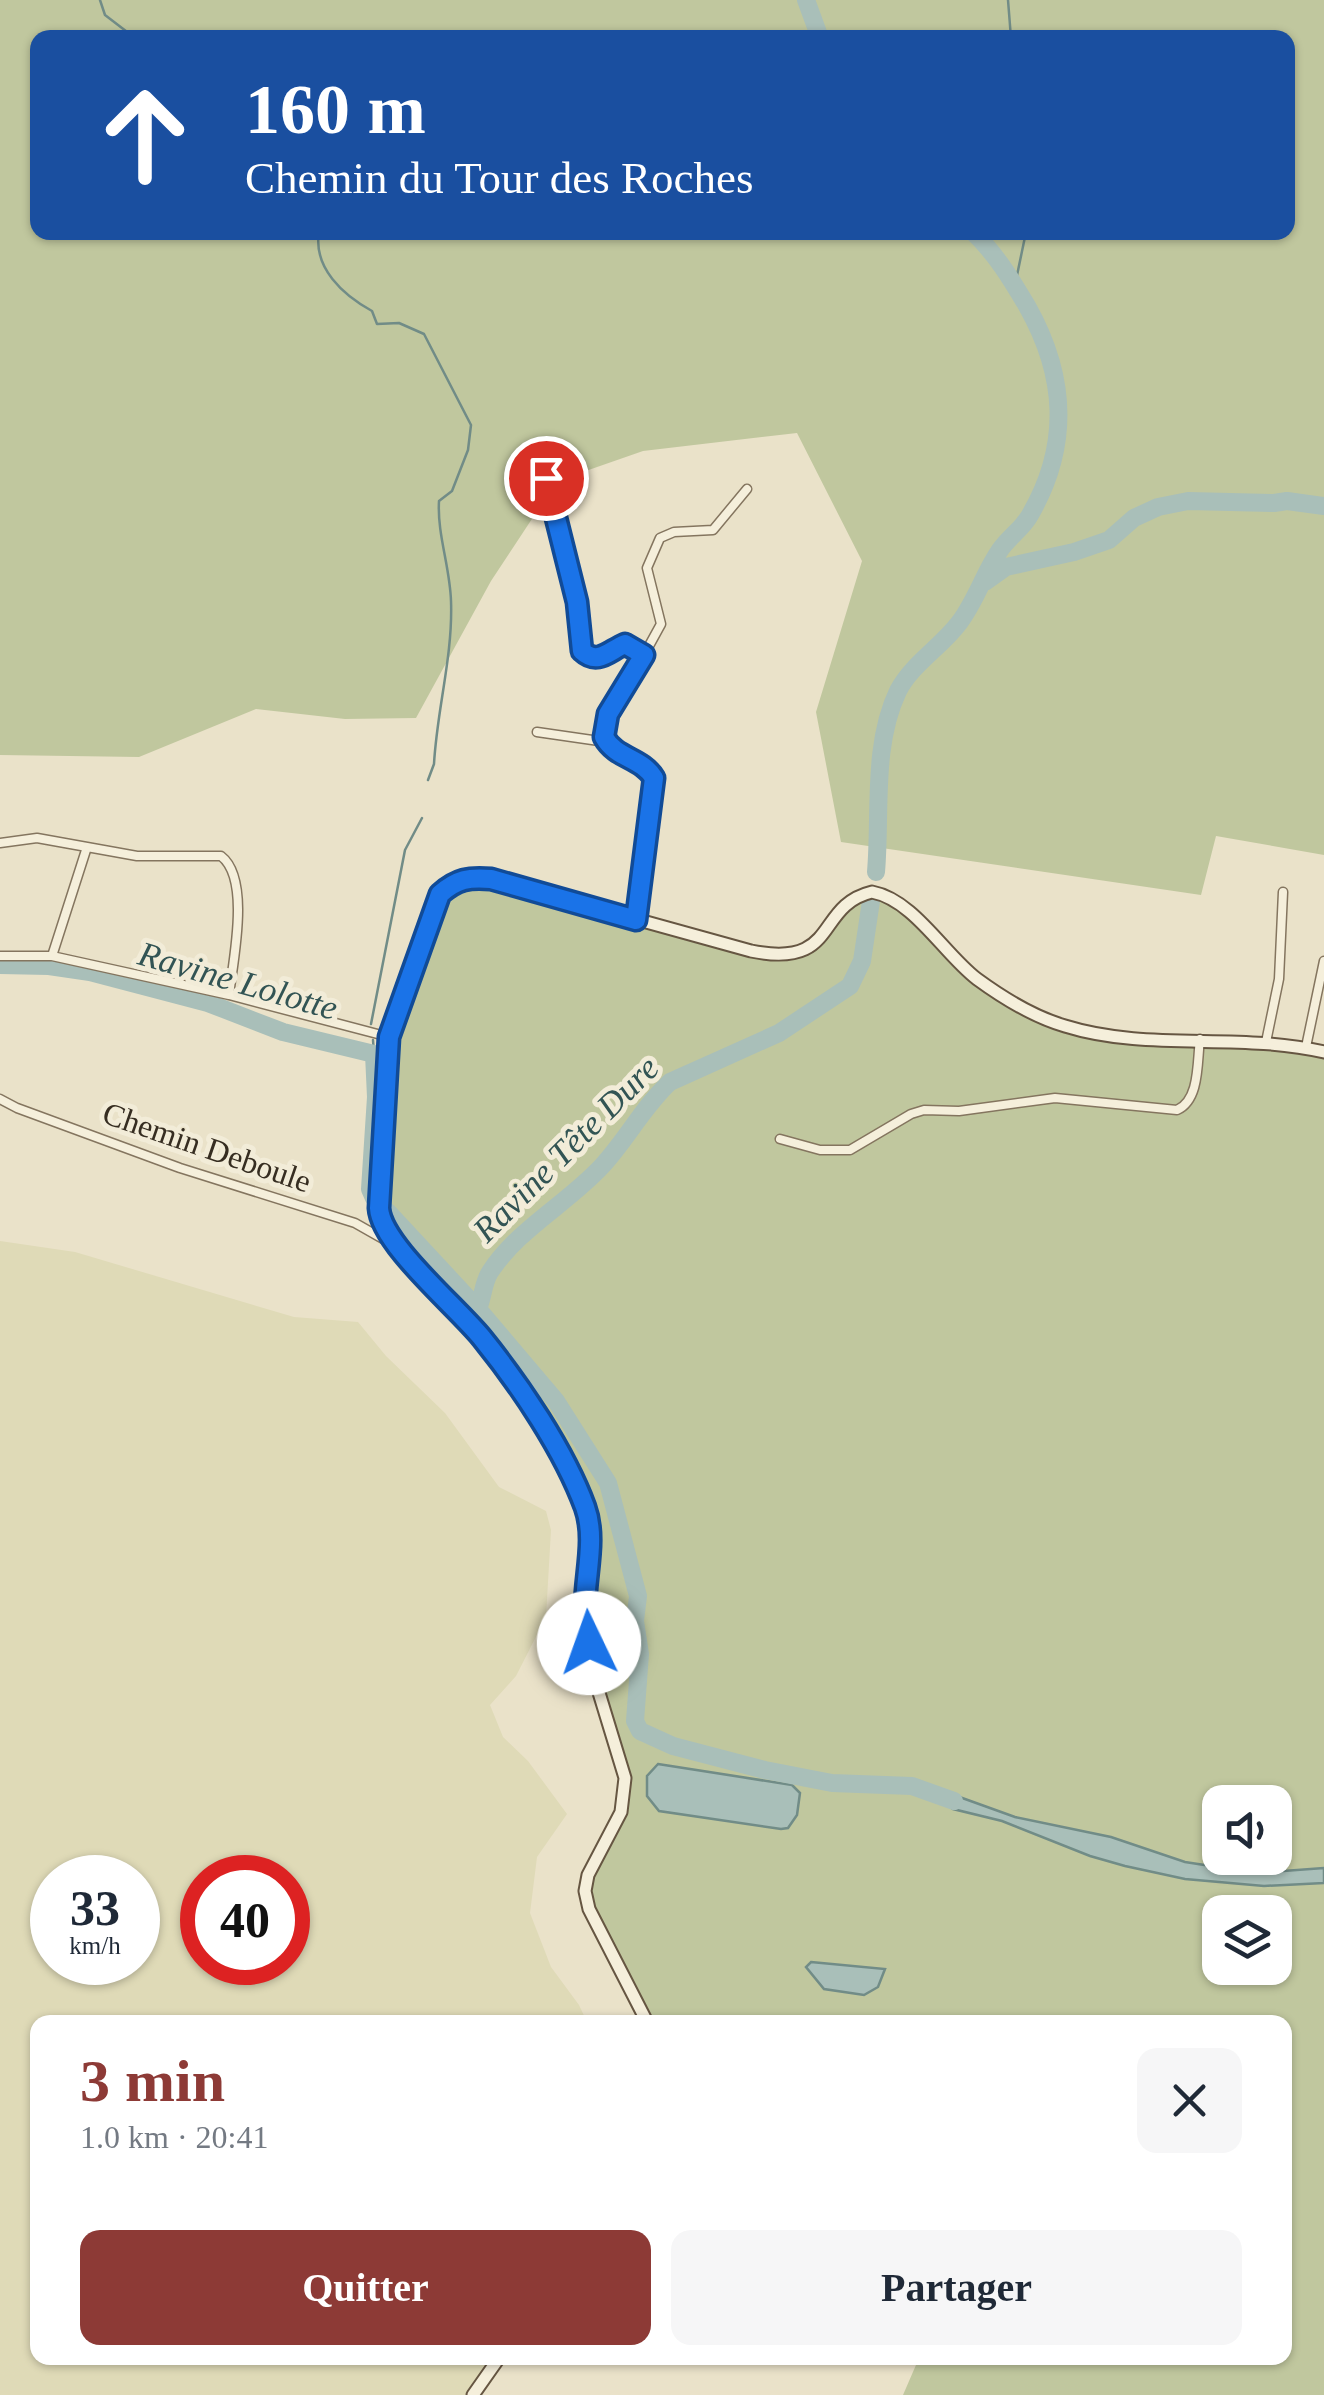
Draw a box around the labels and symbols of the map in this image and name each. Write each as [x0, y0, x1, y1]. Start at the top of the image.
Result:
pin [504, 436, 589, 521]
water label: Ravine Lolotte [133, 934, 342, 1028]
water label: Ravine Tête Dure [465, 1048, 667, 1250]
street label: Chemin Deboule [98, 1095, 316, 1199]
position arrow [537, 1591, 641, 1695]
speed limit sign: 40 [180, 1855, 310, 1985]

